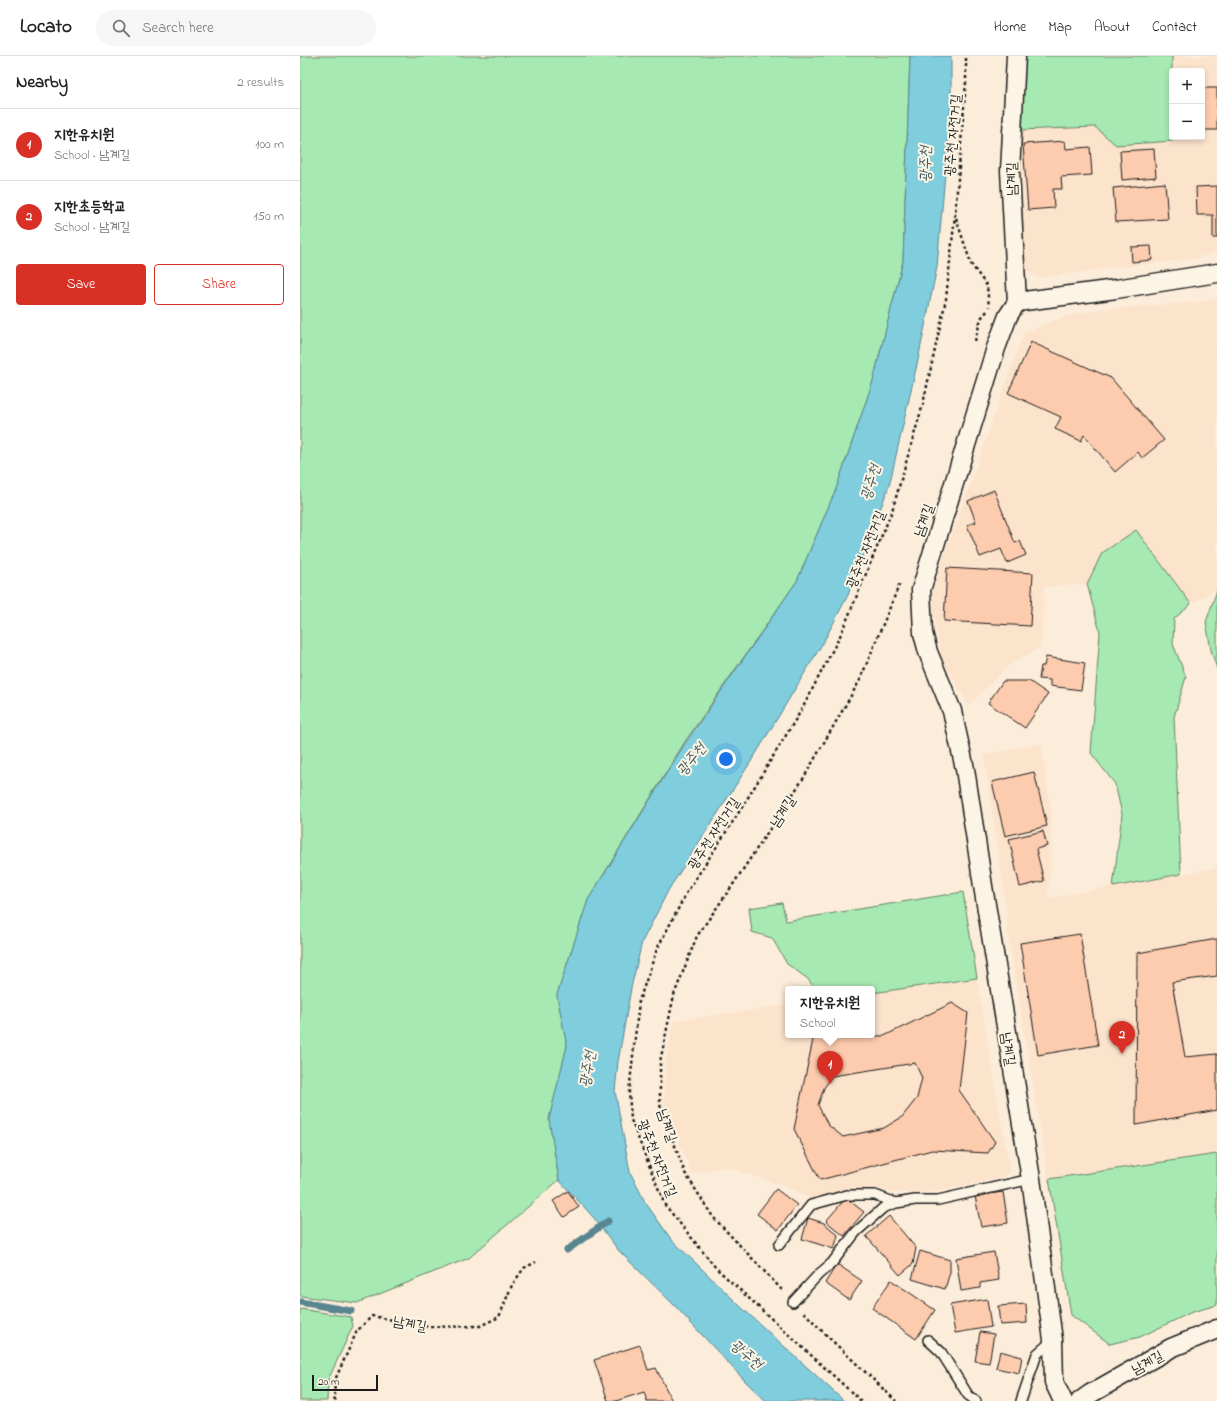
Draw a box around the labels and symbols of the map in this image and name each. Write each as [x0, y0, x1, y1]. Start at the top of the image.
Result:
street label: 광주천 자전거길 [939, 92, 968, 177]
water label: 광주천 [915, 144, 937, 182]
street label: 남계길 [1002, 161, 1023, 196]
water label: 광주천 [855, 460, 887, 503]
street label: 남계길 [909, 500, 940, 540]
street label: 광주천 자전거길 [841, 507, 892, 592]
water label: 광주천 [672, 737, 713, 781]
your location [716, 749, 736, 769]
street label: 남계길 [765, 791, 802, 832]
street label: 광주천 자전거길 [683, 793, 746, 874]
pin: 2 [1109, 1021, 1135, 1054]
street label: 남계길 [995, 1031, 1021, 1068]
water label: 광주천 [574, 1048, 602, 1089]
pin: 1 [817, 1051, 843, 1084]
street label: 남계길 [651, 1106, 682, 1146]
street label: 광주천 자전거길 [631, 1116, 682, 1201]
street label: 남계길 [391, 1311, 429, 1338]
water label: 광주천 [725, 1335, 769, 1376]
street label: 남계길 [1128, 1346, 1168, 1381]
scale bar [312, 1373, 378, 1392]

